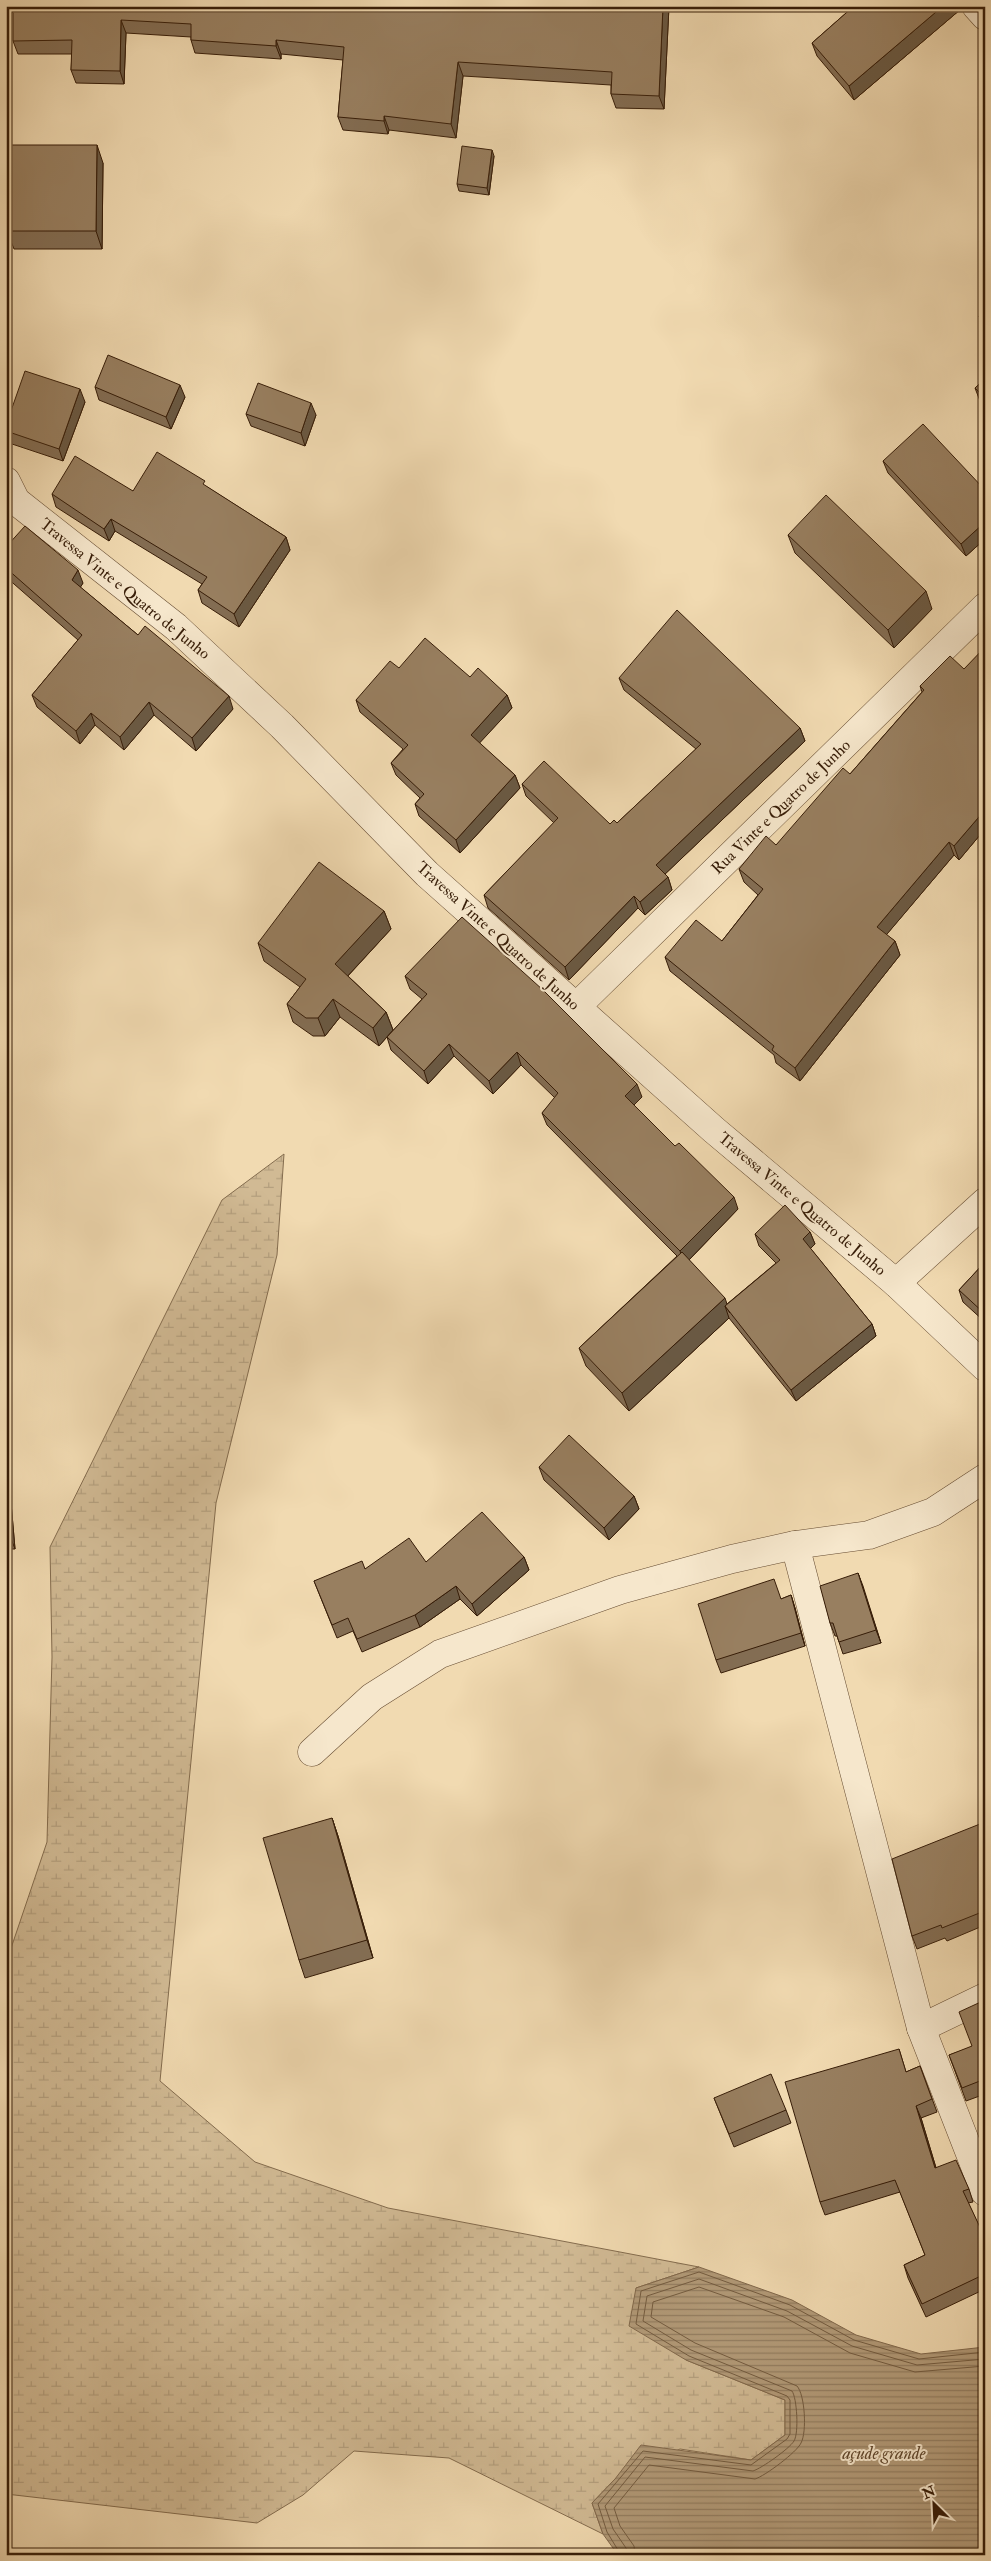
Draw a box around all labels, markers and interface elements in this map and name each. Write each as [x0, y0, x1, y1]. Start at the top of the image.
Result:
street label: Travessa Vinte e Quatro de Junho [35, 514, 214, 665]
street label: Rua Vinte e Quatro de Junho [707, 735, 856, 879]
street label: Travessa Vinte e Quatro de Junho [412, 857, 584, 1016]
street label: Travessa Vinte e Quatro de Junho [713, 1128, 890, 1281]
water label: açude grande [841, 2442, 927, 2465]
north arrow [908, 2478, 958, 2528]
text: N [919, 2482, 939, 2503]

